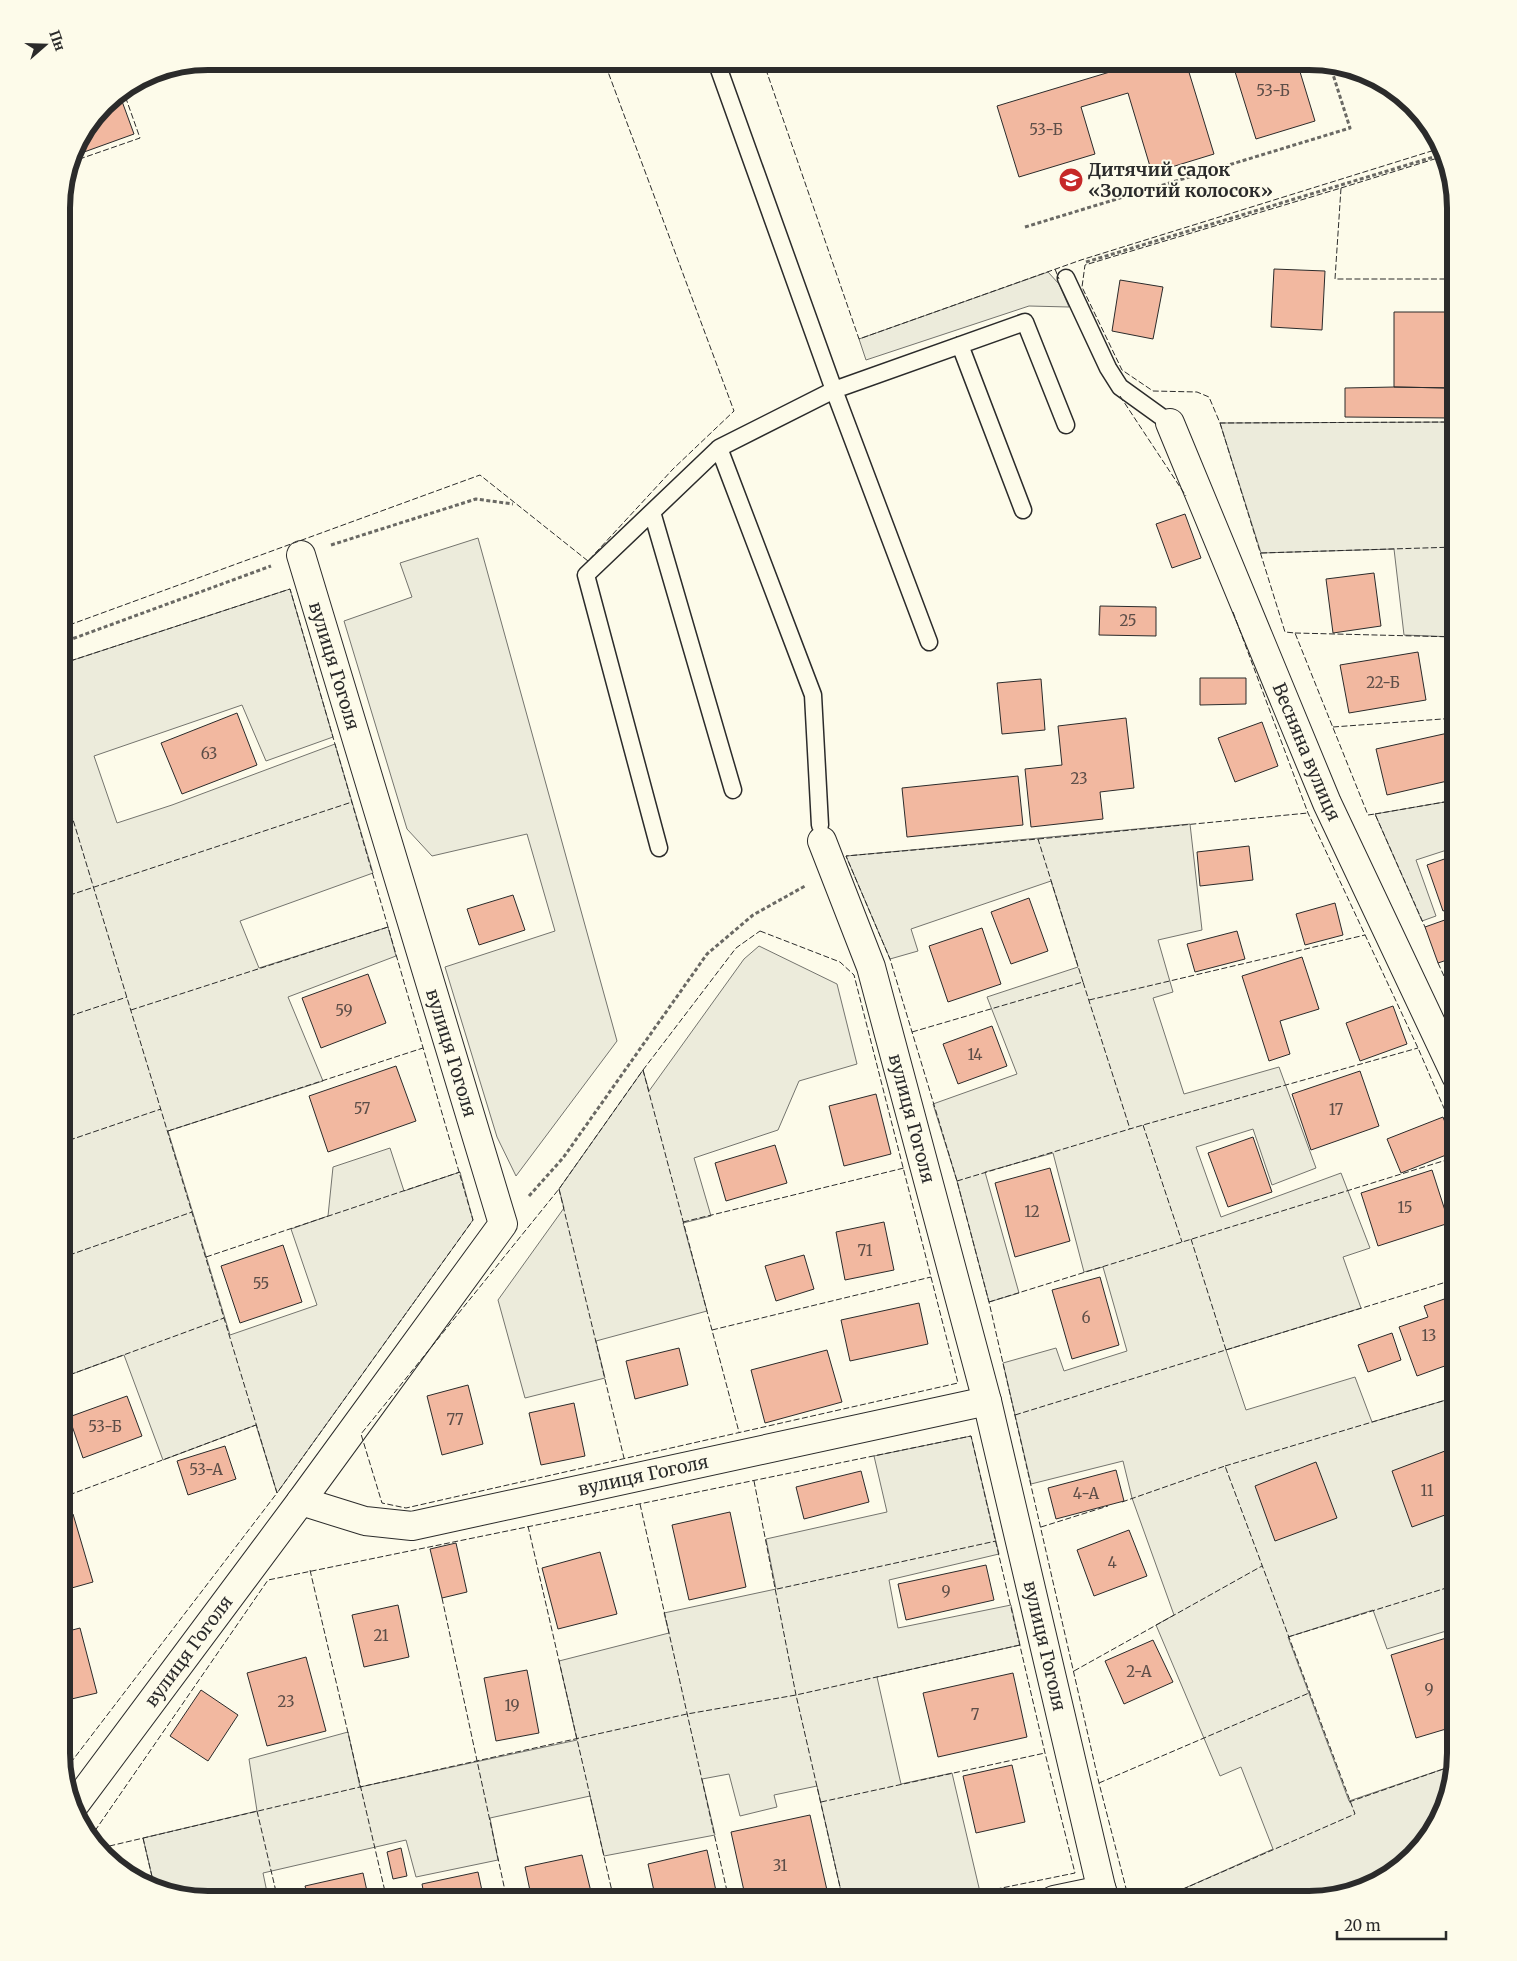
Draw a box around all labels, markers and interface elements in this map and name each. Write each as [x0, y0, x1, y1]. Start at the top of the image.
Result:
north arrow [20, 20, 70, 70]
text: Пн [45, 28, 69, 54]
house number: 53-Б [1256, 81, 1290, 100]
house number: 53-Б [1029, 120, 1063, 139]
place label: Дитячий садок «Золотий колосок» [1088, 158, 1273, 202]
school or university icon: Дитячий садок «Золотий колосок» [1058, 167, 1084, 193]
street label: вулиця Гоголя [304, 599, 365, 733]
house number: 25 [1119, 611, 1137, 630]
house number: 22-Б [1366, 673, 1400, 692]
street label: Весняна вулиця [1268, 679, 1346, 825]
house number: 63 [201, 744, 217, 763]
house number: 23 [1071, 769, 1087, 788]
street label: вулиця Гоголя [421, 986, 482, 1120]
house number: 59 [335, 1001, 353, 1020]
house number: 14 [967, 1045, 983, 1064]
street label: вулиця Гоголя [884, 1051, 940, 1186]
house number: 57 [354, 1099, 371, 1118]
house number: 17 [1329, 1100, 1344, 1119]
house number: 15 [1397, 1198, 1413, 1217]
house number: 12 [1024, 1202, 1040, 1221]
house number: 71 [857, 1241, 873, 1260]
house number: 55 [253, 1274, 269, 1293]
house number: 6 [1081, 1308, 1091, 1327]
house number: 13 [1422, 1326, 1436, 1345]
house number: 77 [446, 1410, 464, 1429]
house number: 53-Б [88, 1417, 122, 1436]
street label: вулиця Гоголя [576, 1450, 711, 1501]
house number: 53-А [189, 1460, 223, 1479]
house number: 11 [1420, 1481, 1434, 1500]
house number: 4-А [1073, 1484, 1100, 1503]
house number: 4 [1107, 1553, 1117, 1572]
street label: вулиця Гоголя [1019, 1578, 1071, 1713]
house number: 9 [941, 1582, 951, 1601]
street label: вулиця Гоголя [140, 1591, 238, 1711]
house number: 21 [373, 1626, 389, 1645]
house number: 2-А [1126, 1662, 1152, 1681]
house number: 9 [1424, 1680, 1434, 1699]
house number: 23 [278, 1692, 294, 1711]
house number: 19 [504, 1696, 520, 1715]
house number: 7 [971, 1705, 980, 1724]
house number: 31 [773, 1856, 788, 1875]
scale bar [1337, 1908, 1446, 1940]
text: 20 m [1344, 1916, 1381, 1935]

